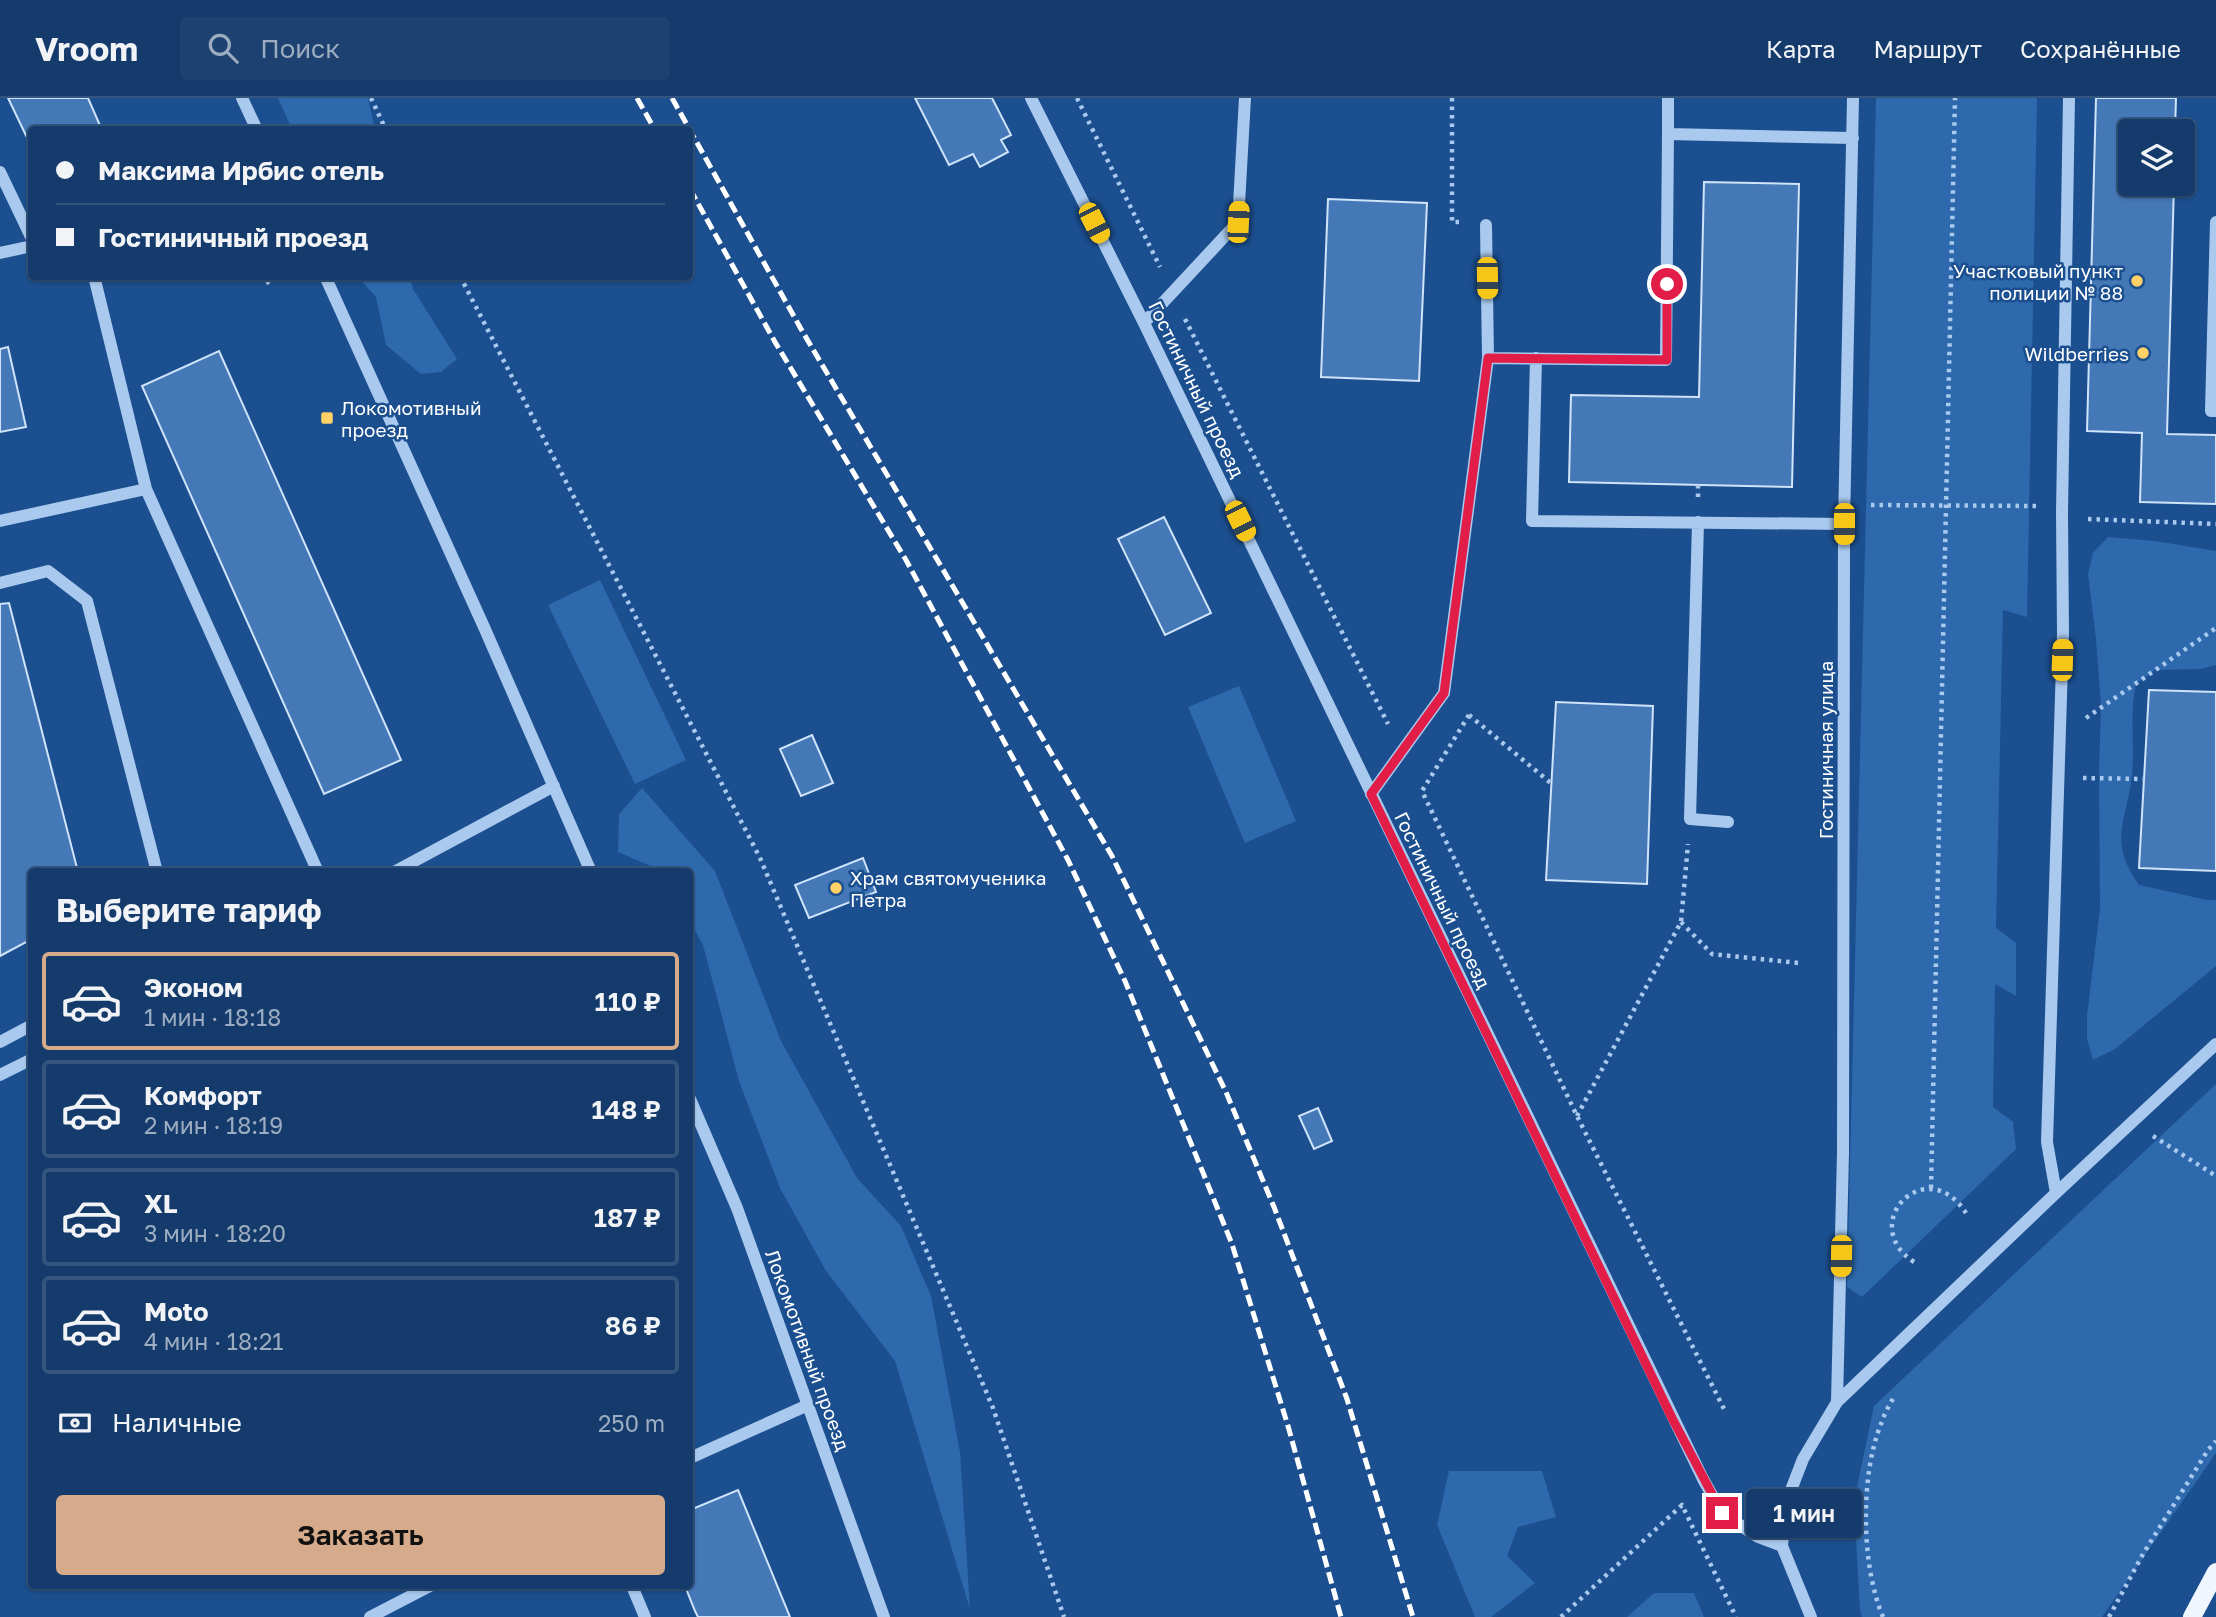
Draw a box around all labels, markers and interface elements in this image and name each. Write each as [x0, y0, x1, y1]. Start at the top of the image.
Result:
search box [180, 17, 670, 80]
text: Vroom [35, 29, 138, 68]
icon: search [204, 29, 242, 67]
text: Поиск [260, 33, 340, 64]
text: Карта [1766, 34, 1836, 63]
text: Маршрут [1874, 34, 1982, 63]
text: Сохранённые [2020, 34, 2181, 63]
map controls [2118, 119, 2195, 196]
button: layers [2118, 119, 2195, 196]
text: Максима Ирбис отель [98, 155, 384, 186]
car [1076, 200, 1113, 246]
car [1227, 200, 1250, 244]
text: Гостиничный проезд [98, 222, 368, 253]
car [1477, 257, 1498, 299]
place label: Участковый пункт полиции № 88 [1953, 259, 2123, 304]
route start [1651, 268, 1683, 300]
marker: Участковый пункт полиции № 88 [2129, 273, 2145, 289]
street label: Гостиничный проезд [1144, 297, 1250, 482]
place label: Wildberries [2024, 342, 2129, 365]
marker: Wildberries [2135, 345, 2151, 361]
place label: Локомотивный проезд [341, 396, 482, 441]
marker: Локомотивный проезд [319, 410, 335, 426]
car [1222, 498, 1259, 544]
car [1834, 503, 1855, 545]
car [2051, 639, 2074, 681]
street label: Гостиничная улица [1814, 661, 1837, 839]
street label: Гостиничный проезд [1390, 808, 1496, 993]
place label: Храм святомученика Петра [850, 866, 1047, 911]
marker: Храм святомученика Петра [828, 880, 844, 896]
text: Выберите тариф [56, 891, 322, 929]
icon: car [60, 970, 123, 1033]
text: Эконом [144, 972, 243, 1003]
text: 110 ₽ [595, 986, 661, 1017]
text: 1 мин · 18:18 [144, 1003, 281, 1031]
icon: car [60, 1078, 123, 1141]
text: Комфорт [144, 1080, 262, 1111]
text: 148 ₽ [592, 1094, 661, 1125]
text: 2 мин · 18:19 [144, 1111, 283, 1139]
icon: car [60, 1186, 123, 1249]
text: XL [144, 1188, 178, 1219]
text: 187 ₽ [594, 1202, 661, 1233]
text: 3 мин · 18:20 [144, 1219, 286, 1247]
car [1831, 1235, 1852, 1277]
street label: Локомотивный проезд [761, 1246, 855, 1454]
icon: car [60, 1294, 123, 1357]
text: Moto [144, 1296, 209, 1327]
text: 86 ₽ [605, 1310, 661, 1341]
text: 4 мин · 18:21 [144, 1327, 283, 1355]
icon: cash [56, 1404, 94, 1442]
text: Наличные [112, 1407, 242, 1438]
text: 250 m [598, 1409, 665, 1437]
callout: 1 мин [1746, 1488, 1862, 1538]
button: Заказать [56, 1495, 665, 1575]
route end [1706, 1497, 1738, 1529]
text: 1 мин [1773, 1499, 1835, 1527]

